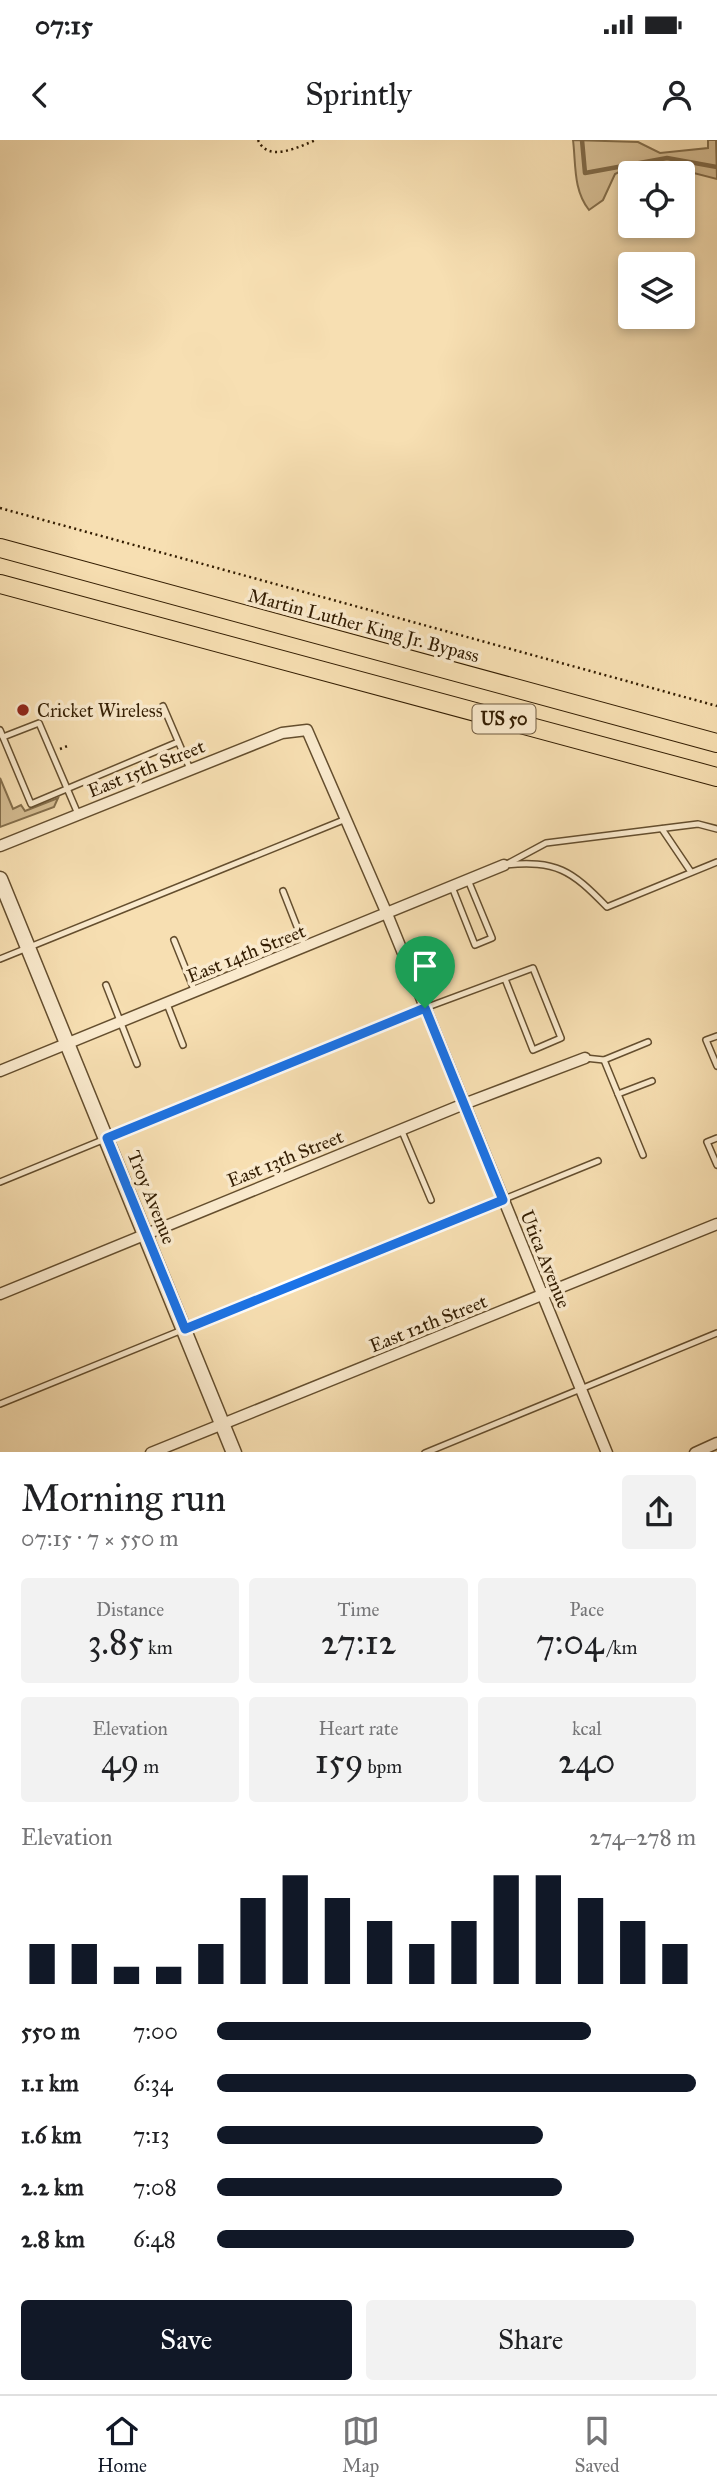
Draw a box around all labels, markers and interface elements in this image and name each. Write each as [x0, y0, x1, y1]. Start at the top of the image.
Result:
text: 07:15 [35, 9, 93, 41]
text: Sprintly [305, 75, 412, 114]
icon: back [21, 76, 59, 114]
icon: person [658, 76, 696, 114]
map controls [618, 161, 695, 329]
button: locate [618, 161, 695, 238]
button: layers [618, 252, 695, 329]
street label: Martin Luther King Jr. Bypass [246, 584, 482, 668]
place label: Cricket Wireless [37, 699, 163, 722]
marker: Cricket Wireless [15, 702, 31, 718]
road number: US 50 [472, 704, 536, 734]
street label: East 15th Street [84, 734, 208, 802]
street label: East 14th Street [183, 919, 309, 988]
pin [395, 936, 455, 1008]
icon: arrive [406, 947, 444, 985]
street label: East 13th Street [224, 1125, 347, 1192]
street label: Troy Avenue [122, 1147, 181, 1248]
street label: Utica Avenue [515, 1207, 576, 1312]
street label: East 12th Street [366, 1289, 491, 1358]
text: Morning run [21, 1475, 226, 1521]
button: share [622, 1475, 696, 1549]
text: 07:15 · 7 × 550 m [21, 1524, 179, 1552]
text: Distance [96, 1598, 164, 1621]
text: Time [337, 1598, 380, 1621]
text: Pace [570, 1598, 604, 1621]
text: 3.85 [88, 1621, 144, 1664]
text: 27:12 [321, 1621, 396, 1664]
text: 7:04 [536, 1621, 604, 1664]
text: km [144, 1636, 173, 1659]
text: /km [604, 1636, 638, 1659]
text: Elevation [92, 1717, 168, 1740]
text: Heart rate [319, 1717, 398, 1740]
text: kcal [572, 1717, 602, 1740]
text: 49 [101, 1740, 139, 1783]
text: 159 [315, 1740, 363, 1783]
text: 240 [558, 1740, 615, 1783]
text: m [139, 1755, 159, 1778]
text: bpm [363, 1755, 402, 1778]
text: Elevation [21, 1823, 112, 1851]
text: 274–278 m [589, 1823, 696, 1851]
text: 550 m [21, 2017, 80, 2045]
text: 7:00 [133, 2017, 178, 2045]
text: 1.1 km [21, 2069, 79, 2097]
text: 6:34 [133, 2069, 173, 2097]
text: 1.6 km [21, 2121, 82, 2149]
text: 7:13 [133, 2121, 169, 2149]
text: 2.2 km [21, 2173, 84, 2201]
text: 7:08 [133, 2173, 177, 2201]
text: 2.8 km [21, 2225, 85, 2253]
text: 6:48 [133, 2225, 176, 2253]
button: Save [21, 2300, 352, 2380]
button: Share [366, 2300, 696, 2380]
tab: Home [97, 2412, 147, 2477]
tab: Map [342, 2412, 380, 2477]
tab: Saved [575, 2412, 620, 2477]

